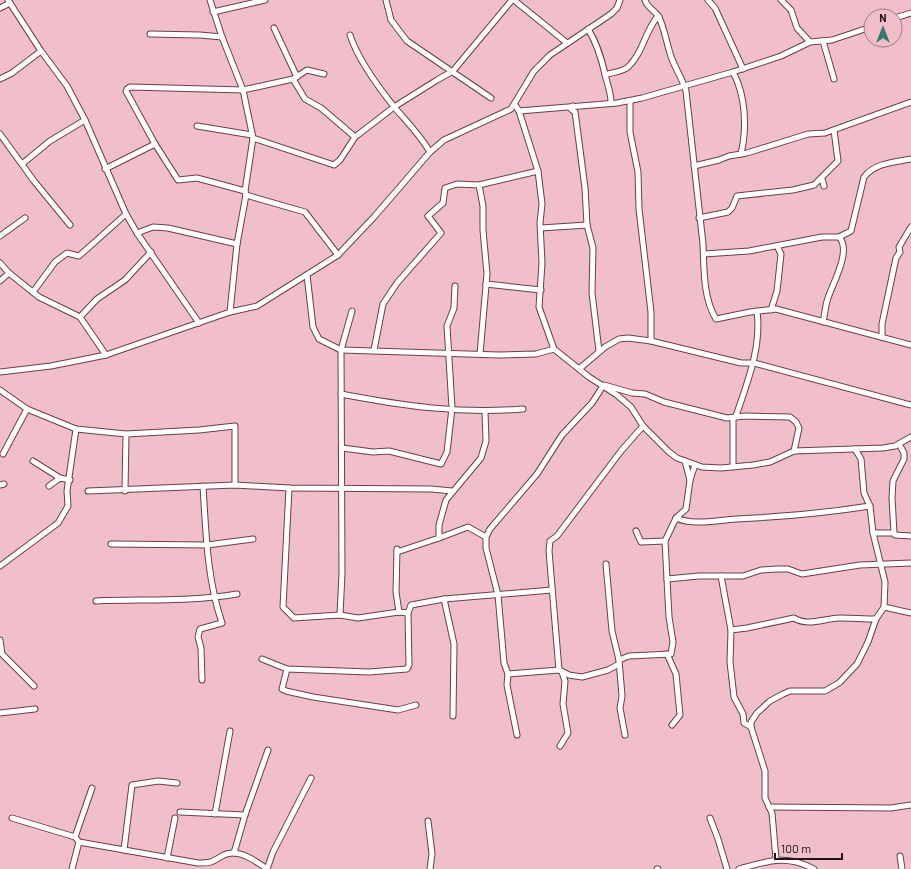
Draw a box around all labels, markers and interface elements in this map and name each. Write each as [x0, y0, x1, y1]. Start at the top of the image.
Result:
north arrow [863, 8, 903, 48]
text: N [879, 11, 887, 24]
scale bar [775, 835, 842, 861]
text: 100 m [781, 841, 811, 855]

